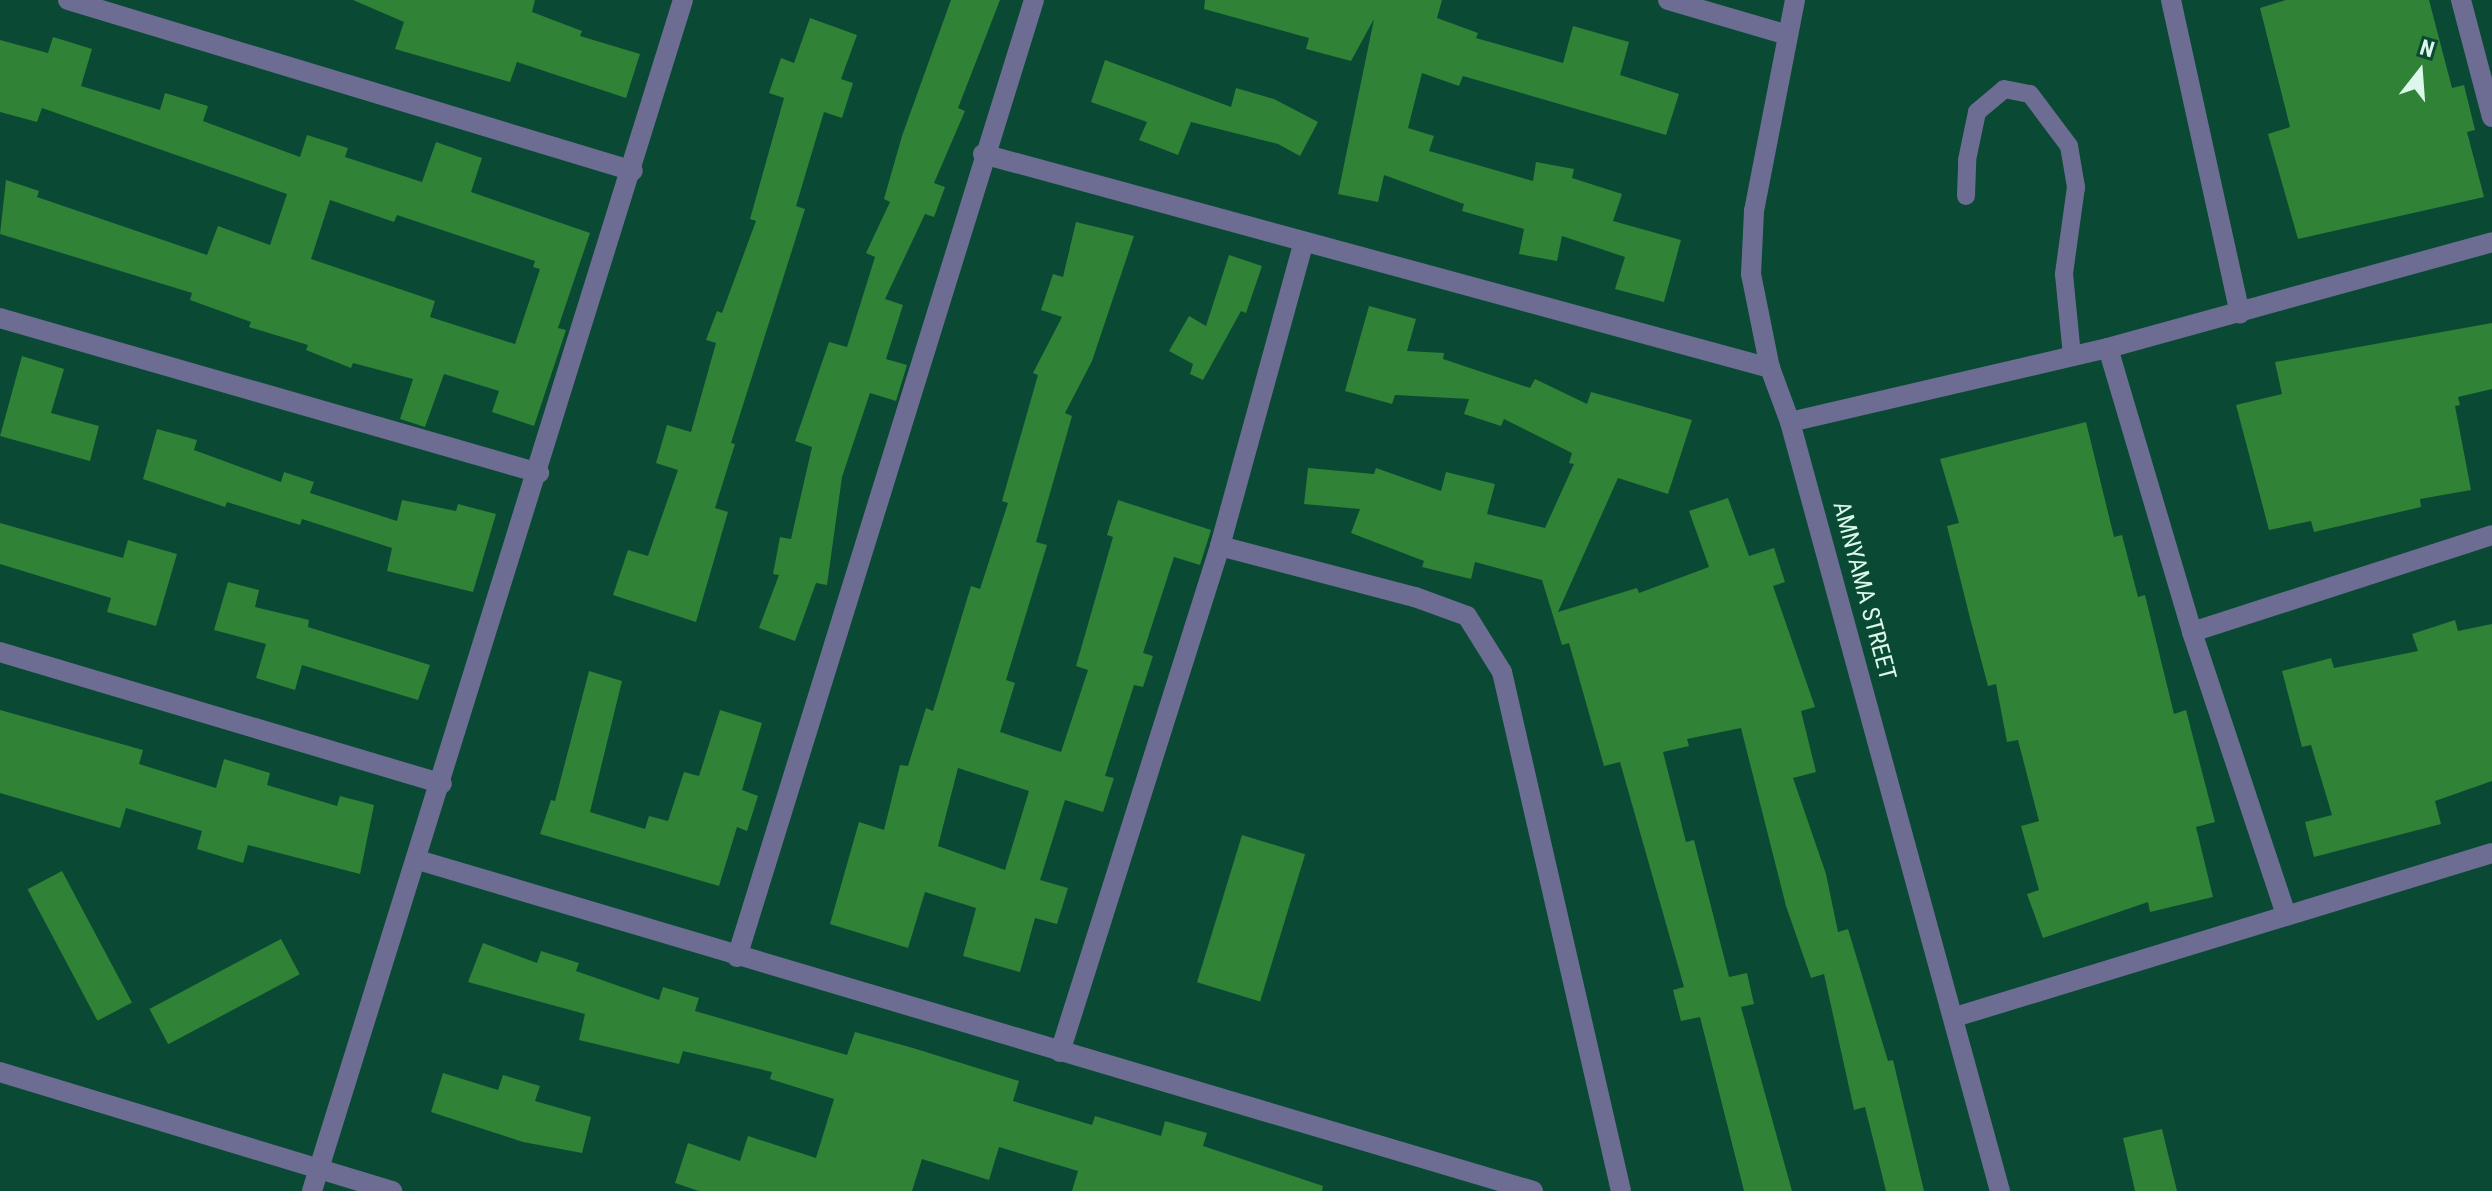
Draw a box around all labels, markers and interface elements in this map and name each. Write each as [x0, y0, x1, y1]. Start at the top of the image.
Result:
north arrow [2380, 32, 2460, 112]
text: N [2417, 35, 2437, 62]
street label: AMNYAMA STREET [1826, 499, 1902, 683]

